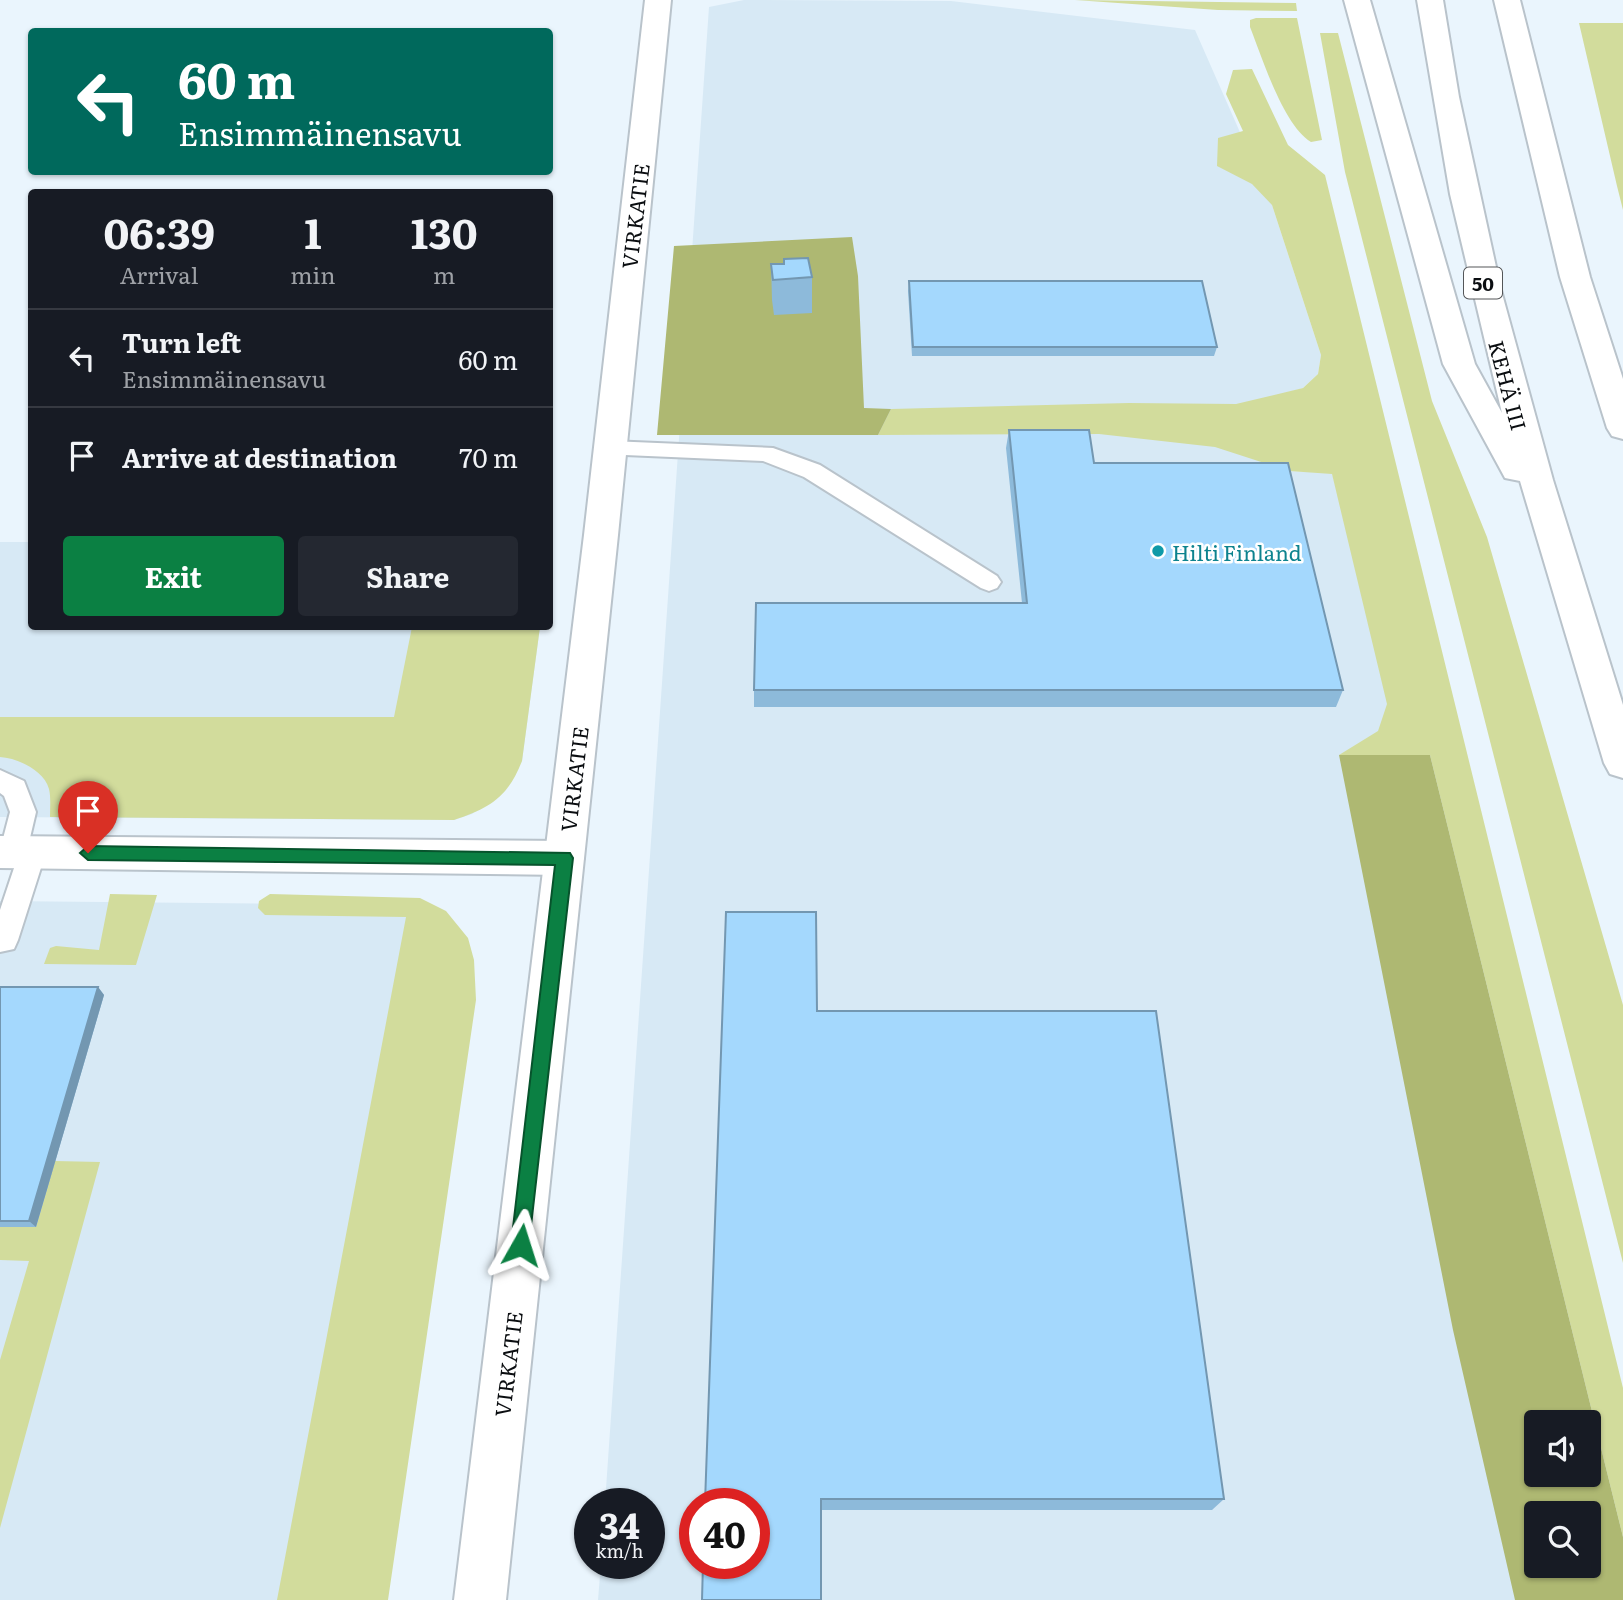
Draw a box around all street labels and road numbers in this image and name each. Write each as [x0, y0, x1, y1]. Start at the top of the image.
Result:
street label: VIRKATIE [612, 162, 656, 270]
road number: 50 [1464, 268, 1502, 298]
street label: KEHÄ III [1482, 336, 1536, 434]
street label: VIRKATIE [551, 725, 595, 833]
street label: VIRKATIE [485, 1310, 529, 1418]

